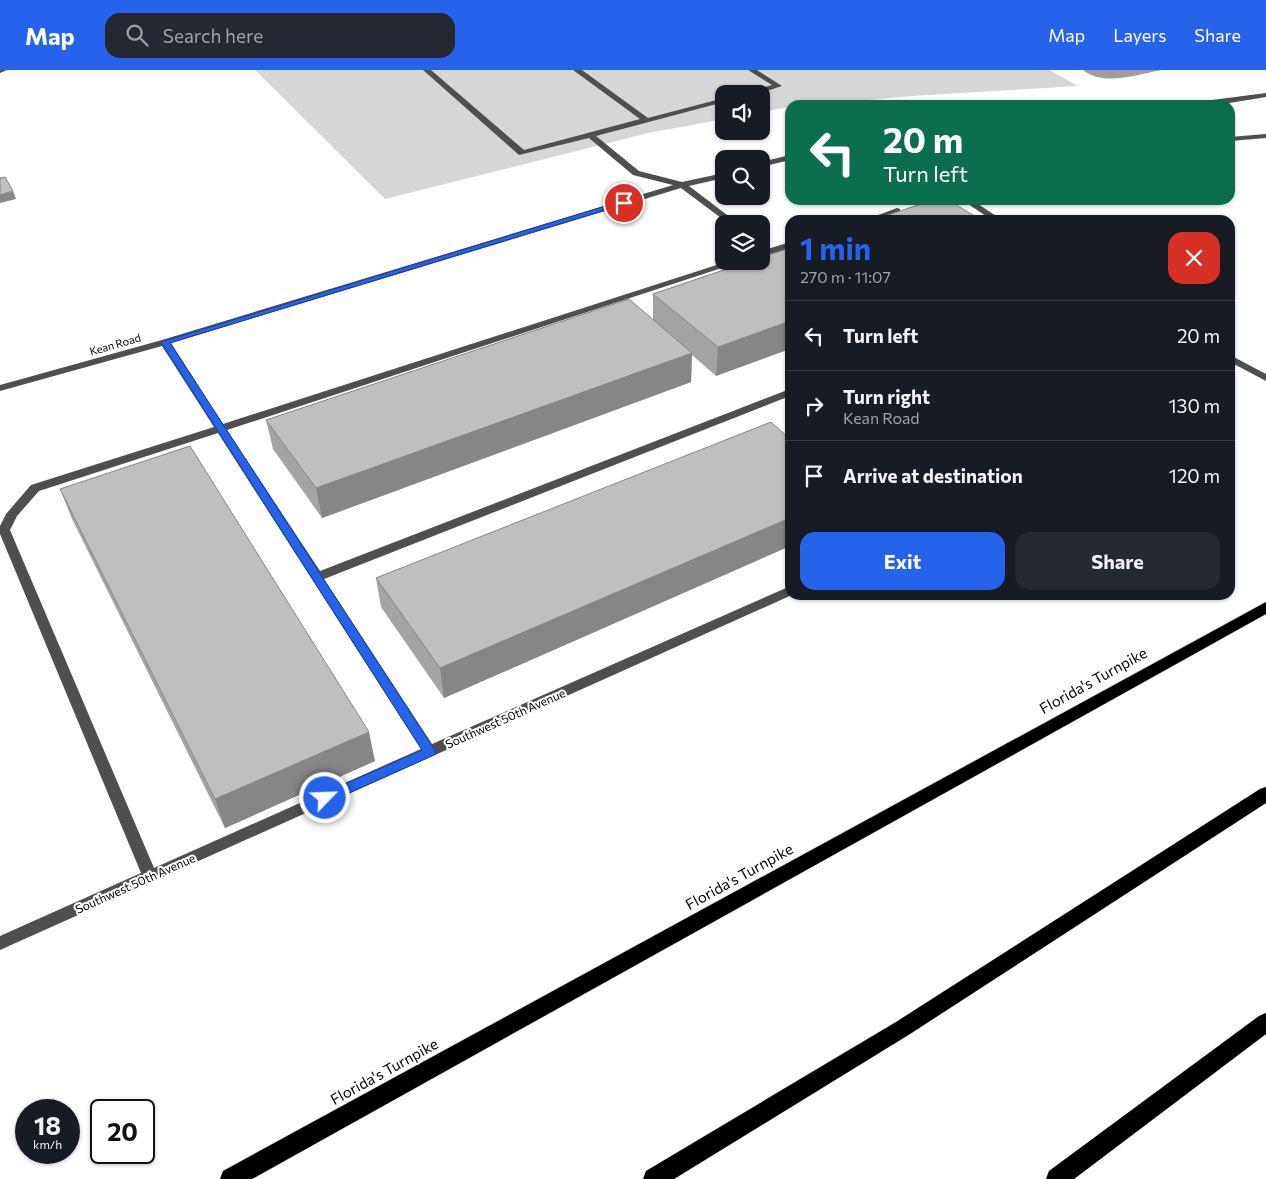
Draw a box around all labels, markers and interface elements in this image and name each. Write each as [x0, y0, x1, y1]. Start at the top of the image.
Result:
search box [105, 13, 455, 58]
text: Map [25, 21, 75, 50]
icon: search [123, 21, 151, 49]
text: Search here [163, 24, 263, 47]
text: Map [1048, 24, 1085, 46]
text: Layers [1113, 24, 1166, 46]
text: Share [1194, 24, 1241, 46]
map controls [715, 85, 770, 270]
button: sound [715, 85, 770, 140]
text: 20 m [883, 117, 963, 160]
icon: left [800, 120, 865, 185]
button: search [715, 150, 770, 205]
text: Turn left [883, 160, 968, 187]
pin [603, 182, 645, 224]
icon: arrive [610, 189, 638, 217]
button: layers [715, 215, 770, 270]
text: 1 min [800, 229, 871, 266]
button: close [1168, 232, 1220, 284]
text: 270 m · 11:07 [800, 267, 891, 286]
icon: left [800, 322, 828, 350]
text: Turn left [843, 324, 918, 347]
text: 20 m [1177, 324, 1220, 347]
street label: Kean Road [88, 330, 142, 358]
text: Turn right [843, 385, 930, 408]
icon: right [800, 392, 828, 420]
text: 130 m [1168, 394, 1220, 417]
text: Kean Road [843, 408, 920, 427]
icon: arrive [800, 462, 828, 490]
text: Arrive at destination [843, 464, 1023, 487]
text: 120 m [1169, 464, 1220, 487]
button: Exit [800, 532, 1005, 590]
button: Share [1015, 532, 1220, 590]
street label: Florida's Turnpike [1036, 643, 1150, 717]
street label: Southwest 50th Avenue [443, 685, 567, 751]
position arrow [298, 771, 350, 823]
street label: Florida's Turnpike [682, 839, 796, 913]
street label: Southwest 50th Avenue [73, 850, 197, 916]
street label: Florida's Turnpike [327, 1034, 441, 1108]
speed limit sign: 20 [90, 1099, 155, 1164]
text: 18 [34, 1110, 61, 1140]
text: km/h [33, 1137, 62, 1151]

